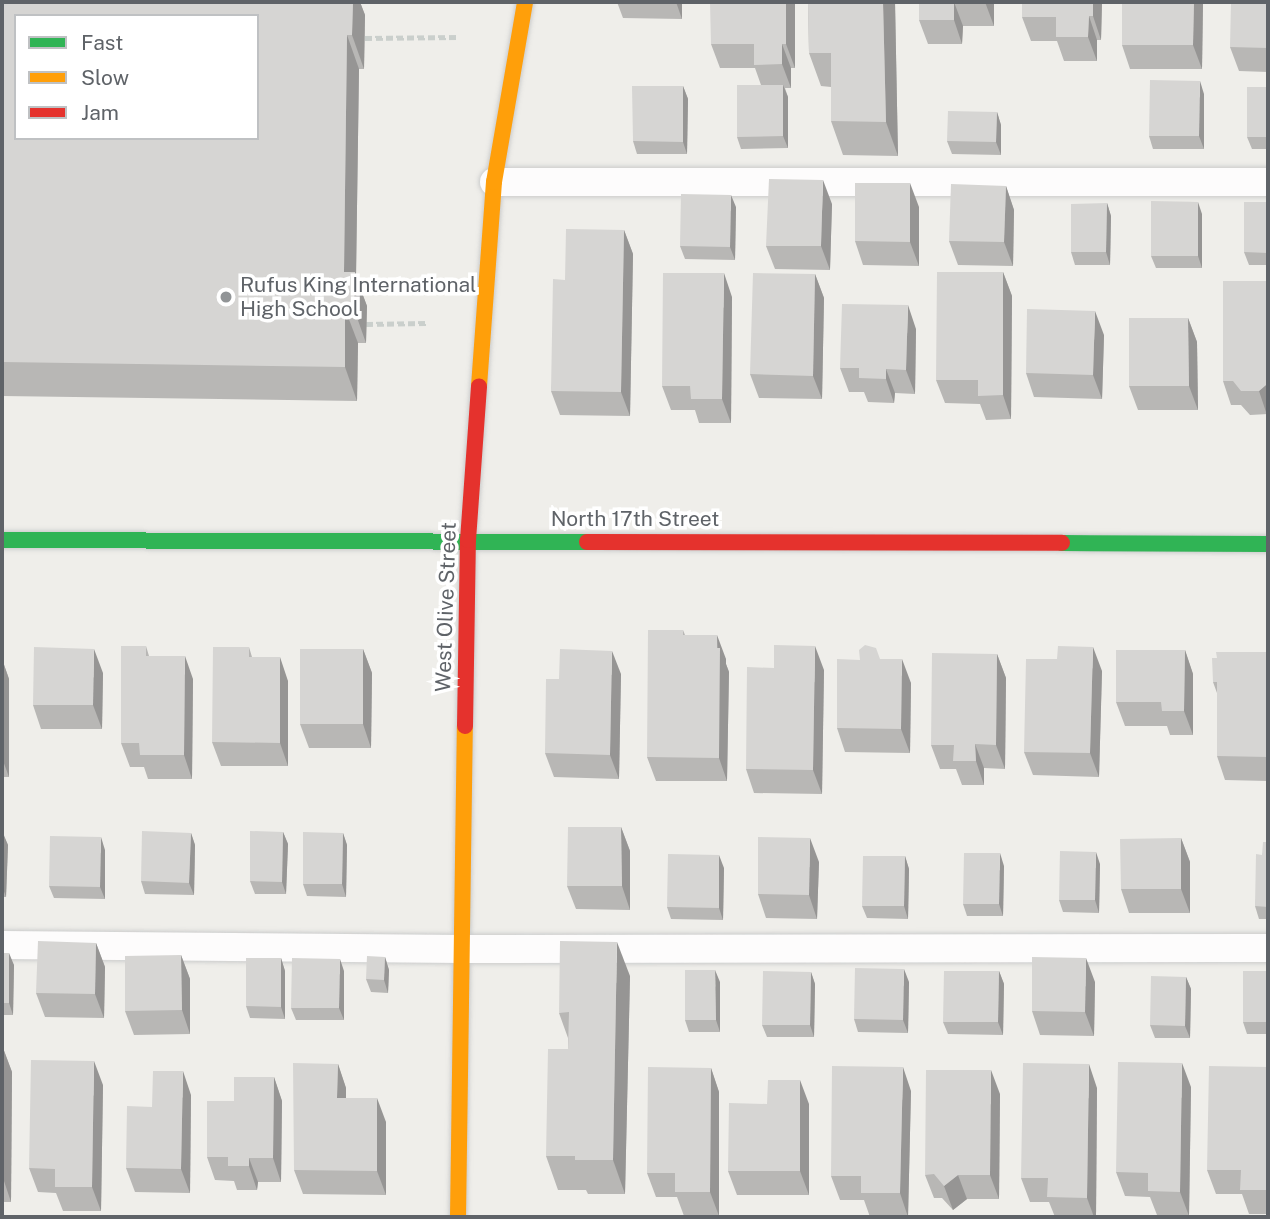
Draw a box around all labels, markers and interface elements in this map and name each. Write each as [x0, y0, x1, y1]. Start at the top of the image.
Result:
legend [14, 14, 259, 140]
text: Fast [81, 30, 123, 55]
text: Slow [81, 65, 129, 90]
text: Jam [81, 100, 119, 125]
place label: Rufus King International High School [240, 272, 477, 322]
marker: Rufus King International High School [218, 289, 234, 305]
street label: North 17th Street [551, 506, 719, 532]
street label: West Olive Street [430, 522, 462, 692]

